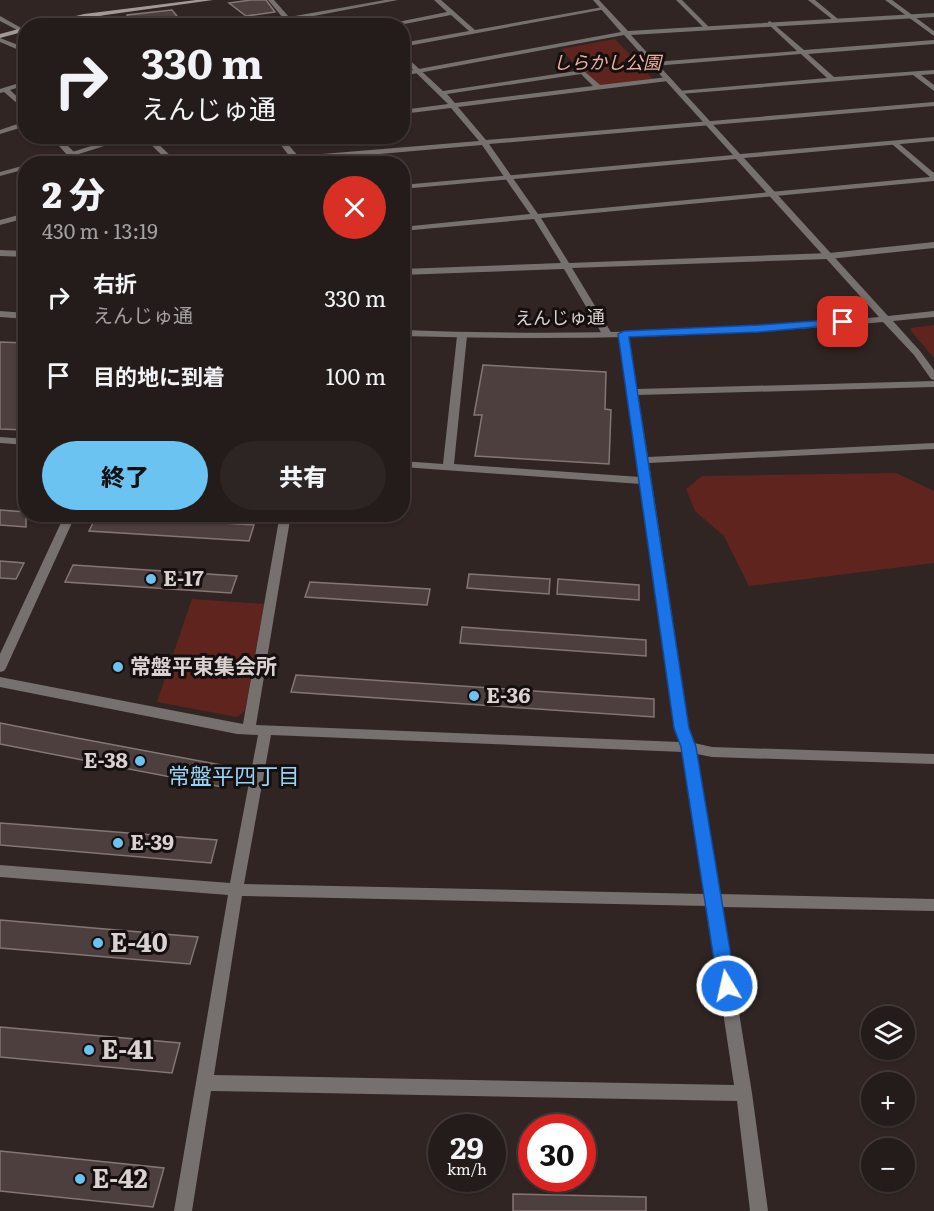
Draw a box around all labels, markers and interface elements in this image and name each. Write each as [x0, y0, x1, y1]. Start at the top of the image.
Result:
text: 330 m [141, 30, 263, 92]
icon: right [42, 42, 120, 120]
park label: しらかし公園 [553, 48, 664, 75]
text: えんじゅ通 [141, 87, 276, 127]
text: 2 分 [42, 166, 105, 219]
button: close [323, 176, 386, 239]
text: 430 m · 13:19 [42, 215, 158, 245]
text: 右折 [93, 266, 137, 299]
icon: right [42, 281, 75, 314]
text: 330 m [324, 281, 386, 314]
pin [817, 296, 868, 347]
text: えんじゅ通 [93, 299, 193, 329]
street label: えんじゅ通 [515, 302, 605, 331]
icon: arrive [826, 305, 859, 338]
icon: arrive [42, 359, 75, 392]
text: 目的地に到着 [93, 359, 225, 392]
text: 100 m [326, 359, 386, 392]
button: 終了 [42, 441, 208, 510]
button: 共有 [220, 441, 386, 510]
place label: E-17 [163, 561, 204, 592]
marker: E-17 [144, 572, 158, 586]
place label: 常盤平東集会所 [130, 649, 277, 680]
marker: 常盤平東集会所 [111, 660, 125, 674]
place label: E-36 [486, 678, 530, 709]
marker: E-36 [467, 689, 481, 703]
place label: E-38 [83, 743, 128, 774]
marker: E-38 [133, 754, 147, 768]
district label: 常盤平四丁目 [168, 758, 300, 791]
place label: E-39 [130, 825, 174, 856]
marker: E-39 [111, 836, 125, 850]
place label: E-40 [110, 921, 168, 960]
marker: E-40 [91, 936, 105, 950]
position arrow [695, 954, 759, 1018]
map controls [861, 1006, 915, 1192]
button: layers [861, 1006, 915, 1060]
place label: E-41 [101, 1028, 154, 1067]
marker: E-41 [82, 1043, 96, 1057]
button: + [861, 1072, 915, 1126]
speed limit sign: 30 [518, 1114, 596, 1192]
text: 29 [450, 1124, 484, 1168]
button: − [861, 1138, 915, 1192]
place label: E-42 [92, 1157, 148, 1196]
text: km/h [447, 1157, 487, 1180]
marker: E-42 [73, 1172, 87, 1186]

